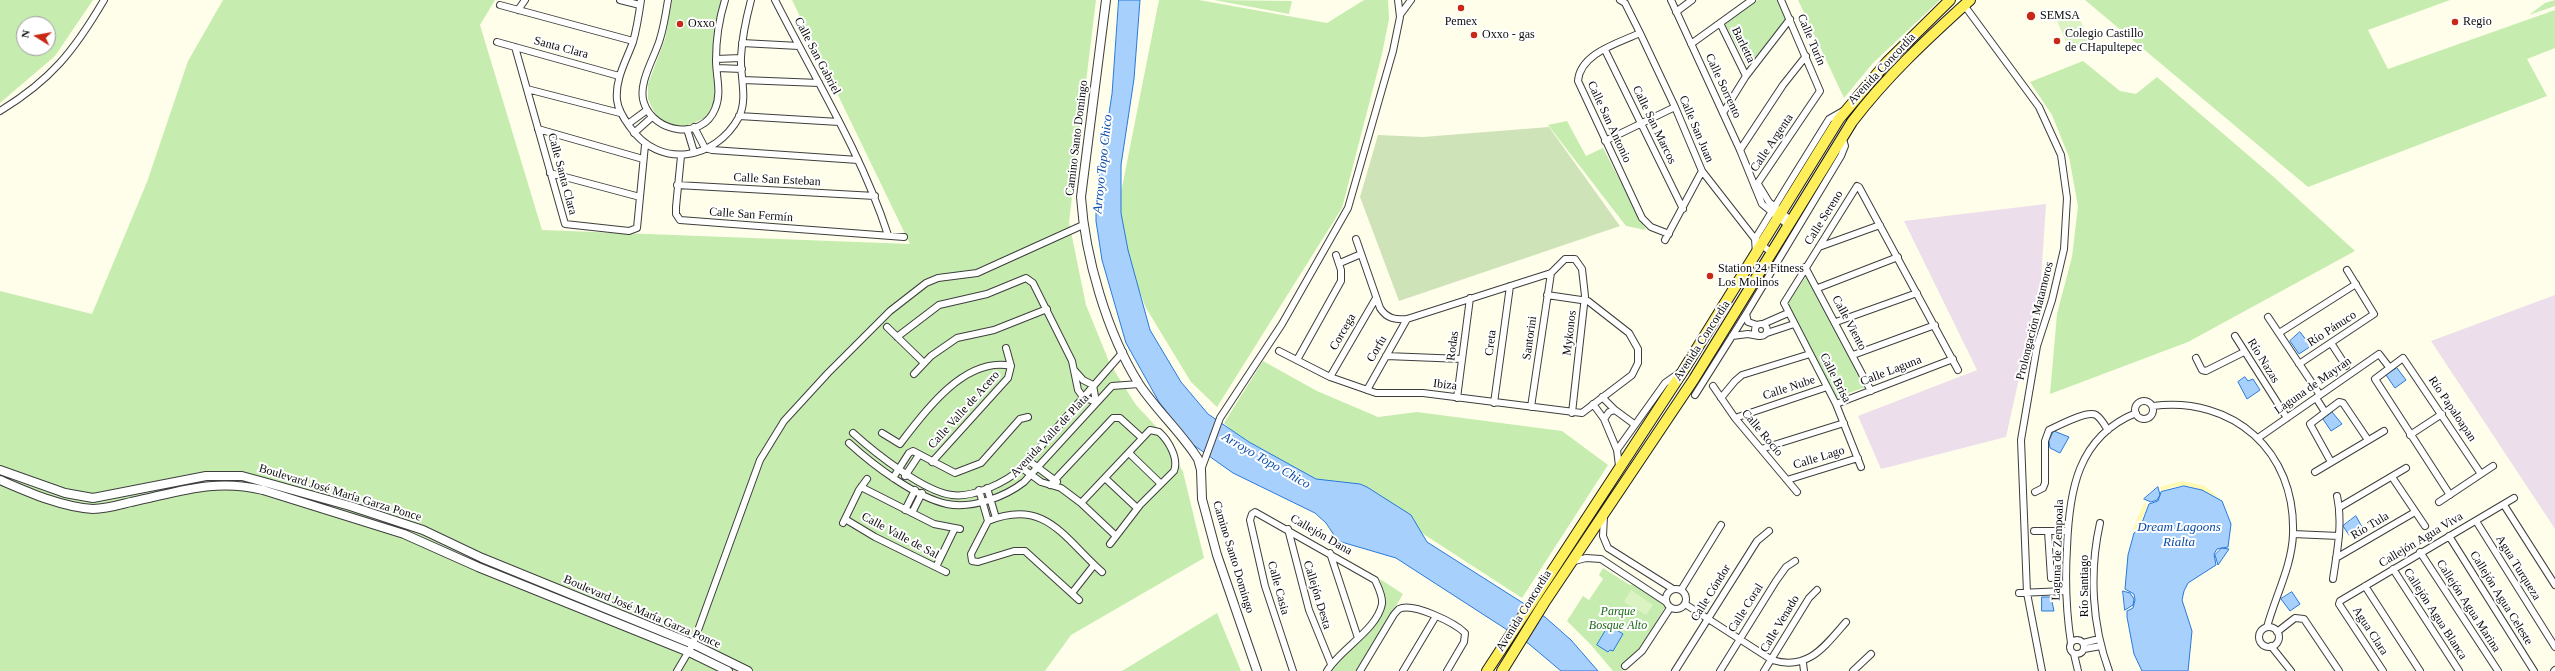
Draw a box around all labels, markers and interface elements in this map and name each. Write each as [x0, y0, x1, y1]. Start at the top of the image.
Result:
marker: Pemex [1456, 3, 1466, 13]
place label: SEMSA [2040, 9, 2080, 23]
marker: SEMSA [2025, 10, 2037, 22]
street label: Calle Turín [1794, 12, 1828, 68]
street label: Calle San Gabriel [791, 15, 843, 97]
place label: Pemex [1445, 15, 1477, 29]
place label: Regio [2463, 15, 2492, 29]
north arrow [16, 16, 56, 56]
place label: Oxxo [688, 17, 715, 31]
marker: Regio [2450, 17, 2460, 27]
marker: Oxxo [675, 19, 685, 29]
street label: Barletta [1728, 25, 1758, 65]
place label: Colegio Castillo de CHapultepec [2065, 27, 2143, 55]
place label: Oxxo - gas [1482, 28, 1535, 42]
text: N [19, 29, 32, 39]
marker: Oxxo - gas [1469, 30, 1479, 40]
street label: Avenida Concordia [1845, 30, 1919, 108]
street label: Santa Clara [532, 34, 590, 62]
marker: Colegio Castillo de CHapultepec [2052, 36, 2062, 46]
street label: Calle Sorrento [1702, 51, 1744, 121]
street label: Camino Santo Domingo [1063, 79, 1091, 197]
street label: Calle San Antonio [1584, 79, 1634, 165]
street label: Calle San Marcos [1629, 84, 1679, 166]
street label: Calle San Juan [1675, 93, 1717, 165]
street label: Calle Argenta [1747, 111, 1797, 175]
water label: Arroyo Topo Chico [1090, 114, 1116, 214]
street label: Calle Santa Clara [544, 132, 580, 216]
street label: Calle San Esteban [733, 171, 821, 189]
street label: Calle Sereno [1802, 188, 1846, 248]
street label: Calle San Fermín [709, 205, 793, 225]
street label: Prolongación Matamoros [2013, 260, 2057, 382]
place label: Station 24 Fitness Los Molinos [1718, 262, 1804, 290]
marker: Station 24 Fitness Los Molinos [1705, 271, 1715, 281]
street label: Calle Viento [1828, 293, 1870, 353]
street label: Avenida Concordia [1671, 298, 1733, 384]
street label: Río Pánuco [2305, 308, 2359, 350]
street label: Mykonos [1560, 310, 1580, 356]
street label: Corcega [1327, 311, 1359, 353]
street label: Santorini [1520, 315, 1540, 361]
street label: Creta [1482, 329, 1500, 357]
street label: Rodas [1444, 330, 1462, 362]
street label: Corfu [1364, 333, 1390, 365]
street label: Río Nazas [2244, 336, 2282, 386]
street label: Calle Brisa [1816, 351, 1854, 405]
street label: Calle Laguna [1858, 353, 1924, 389]
street label: Laguna de Mayran [2272, 354, 2354, 418]
street label: Calle Valle de Acero [925, 368, 1003, 452]
street label: Calle Nube [1761, 373, 1817, 403]
street label: Río Papaloapan [2425, 374, 2479, 444]
street label: Ibiza [1432, 376, 1458, 394]
street label: Avenida Valle de Plata [1008, 391, 1092, 481]
street label: Calle Rocío [1738, 407, 1786, 459]
water label: Arroyo Topo Chico [1219, 429, 1313, 493]
street label: Calle Lago [1792, 443, 1846, 473]
street label: Boulevard José María Garza Ponce [257, 461, 423, 525]
street label: Camino Santo Domingo [1209, 499, 1257, 615]
street label: Laguna de Zempoala [2049, 499, 2067, 601]
street label: Río Tula [2348, 509, 2392, 543]
street label: Callejón Agua Viva [2376, 509, 2466, 571]
street label: Calle Valle de Sal [859, 510, 941, 562]
street label: Callejón Dana [1288, 512, 1354, 558]
water label: Dream Lagoons Rialta [2137, 520, 2221, 551]
street label: Agua Turqueza [2492, 533, 2544, 603]
street label: Callejón Agua Celeste [2466, 548, 2536, 648]
street label: Río Santiago [2078, 555, 2092, 617]
street label: Callejón Agua Marina [2433, 557, 2503, 655]
street label: Callejón Desta [1300, 559, 1334, 631]
street label: Calle Casia [1264, 560, 1292, 616]
street label: Calle Cóndor [1688, 562, 1734, 624]
street label: Callejón Agua Blanca [2400, 566, 2470, 662]
street label: Avenida Concordia [1493, 568, 1555, 654]
street label: Boulevard José María Garza Ponce [561, 572, 723, 652]
street label: Calle Coral [1725, 581, 1767, 635]
street label: Calle Venado [1757, 593, 1803, 655]
street label: Agua Clara [2349, 604, 2391, 658]
park label: Parque Bosque Alto [1589, 605, 1647, 633]

